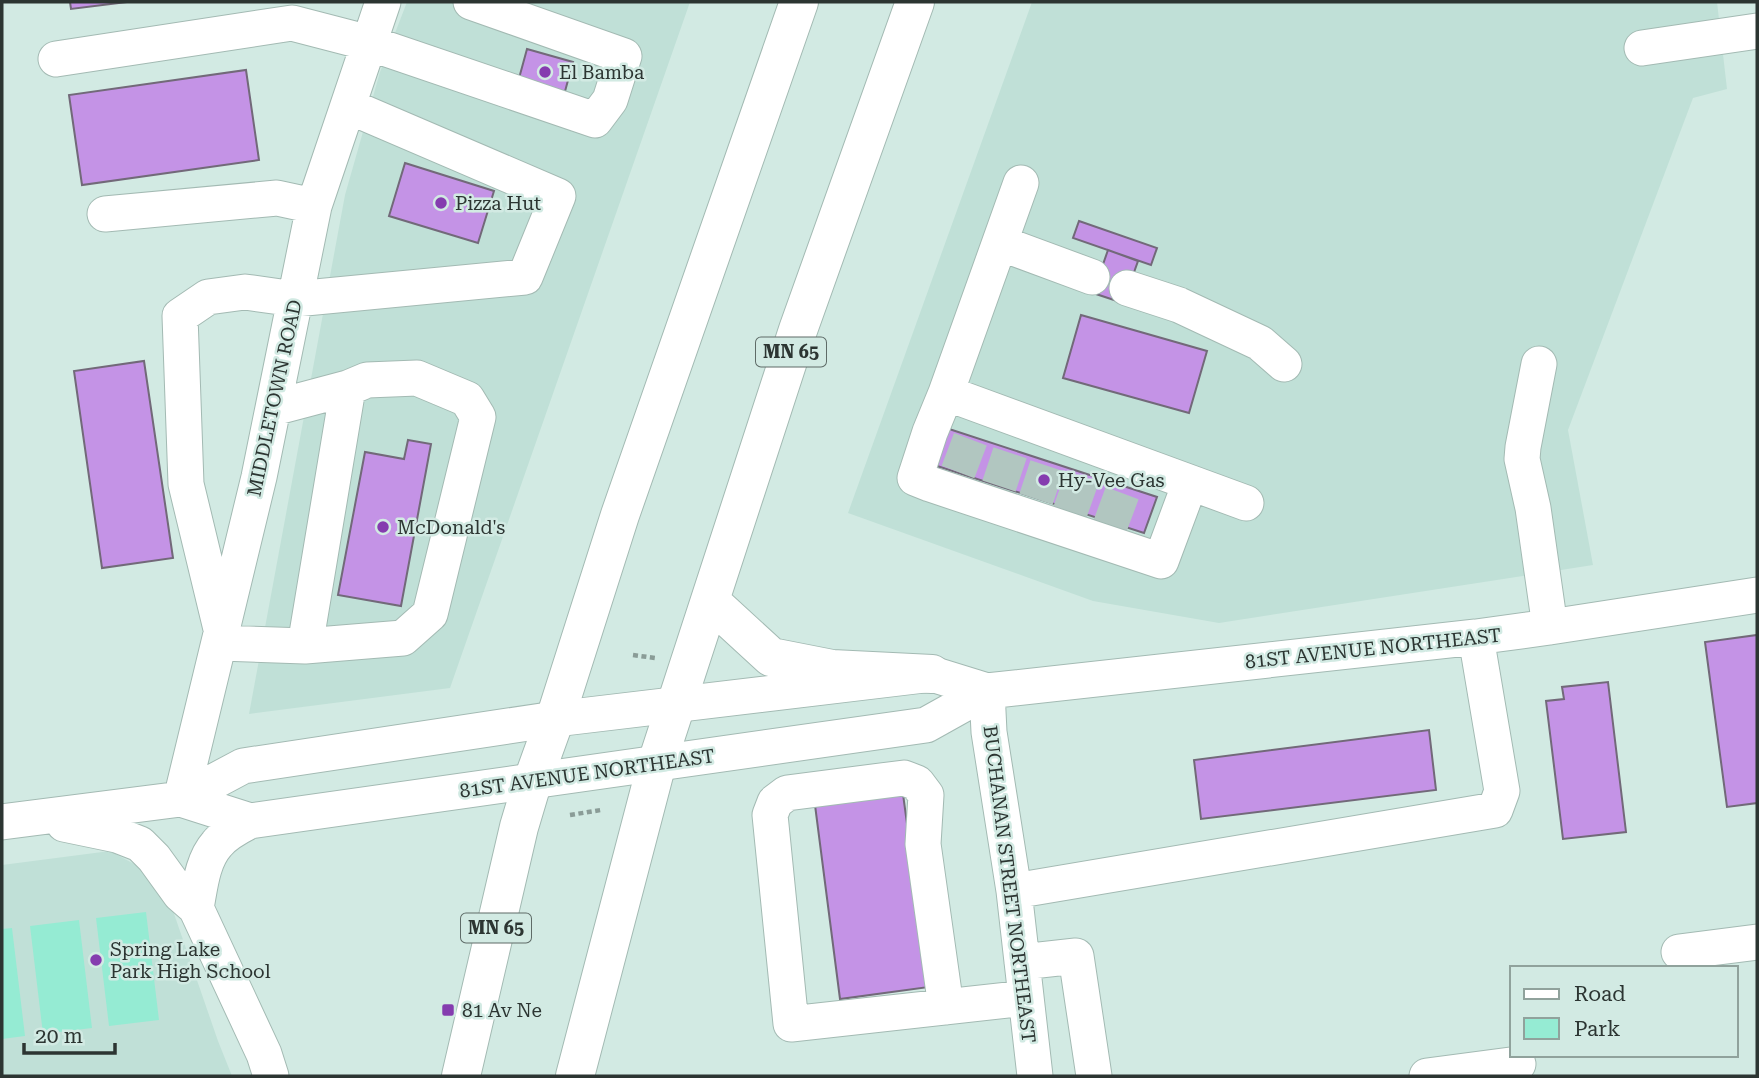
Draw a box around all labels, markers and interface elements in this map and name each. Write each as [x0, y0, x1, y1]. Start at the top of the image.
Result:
place label: El Bamba [559, 61, 645, 84]
marker: El Bamba [537, 64, 553, 80]
place label: Pizza Hut [455, 192, 541, 215]
marker: Pizza Hut [433, 195, 449, 211]
street label: MIDDLETOWN ROAD [242, 298, 307, 499]
road number: MN 65 [756, 338, 826, 366]
place label: Hy-Vee Gas [1058, 469, 1165, 492]
marker: Hy-Vee Gas [1036, 472, 1052, 488]
place label: McDonald's [397, 516, 505, 539]
marker: McDonald's [375, 519, 391, 535]
street label: 81ST AVENUE NORTHEAST [1244, 624, 1502, 673]
street label: BUCHANAN STREET NORTHEAST [979, 724, 1040, 1044]
street label: 81ST AVENUE NORTHEAST [458, 744, 716, 803]
road number: MN 65 [461, 914, 531, 943]
place label: Spring Lake Park High School [110, 938, 271, 983]
marker: Spring Lake Park High School [88, 952, 104, 968]
legend [1510, 966, 1738, 1057]
text: Road [1574, 982, 1626, 1006]
place label: 81 Av Ne [462, 999, 542, 1022]
marker: 81 Av Ne [440, 1002, 456, 1018]
scale bar [24, 1012, 116, 1056]
text: Park [1574, 1017, 1620, 1041]
text: 20 m [35, 1024, 83, 1048]

